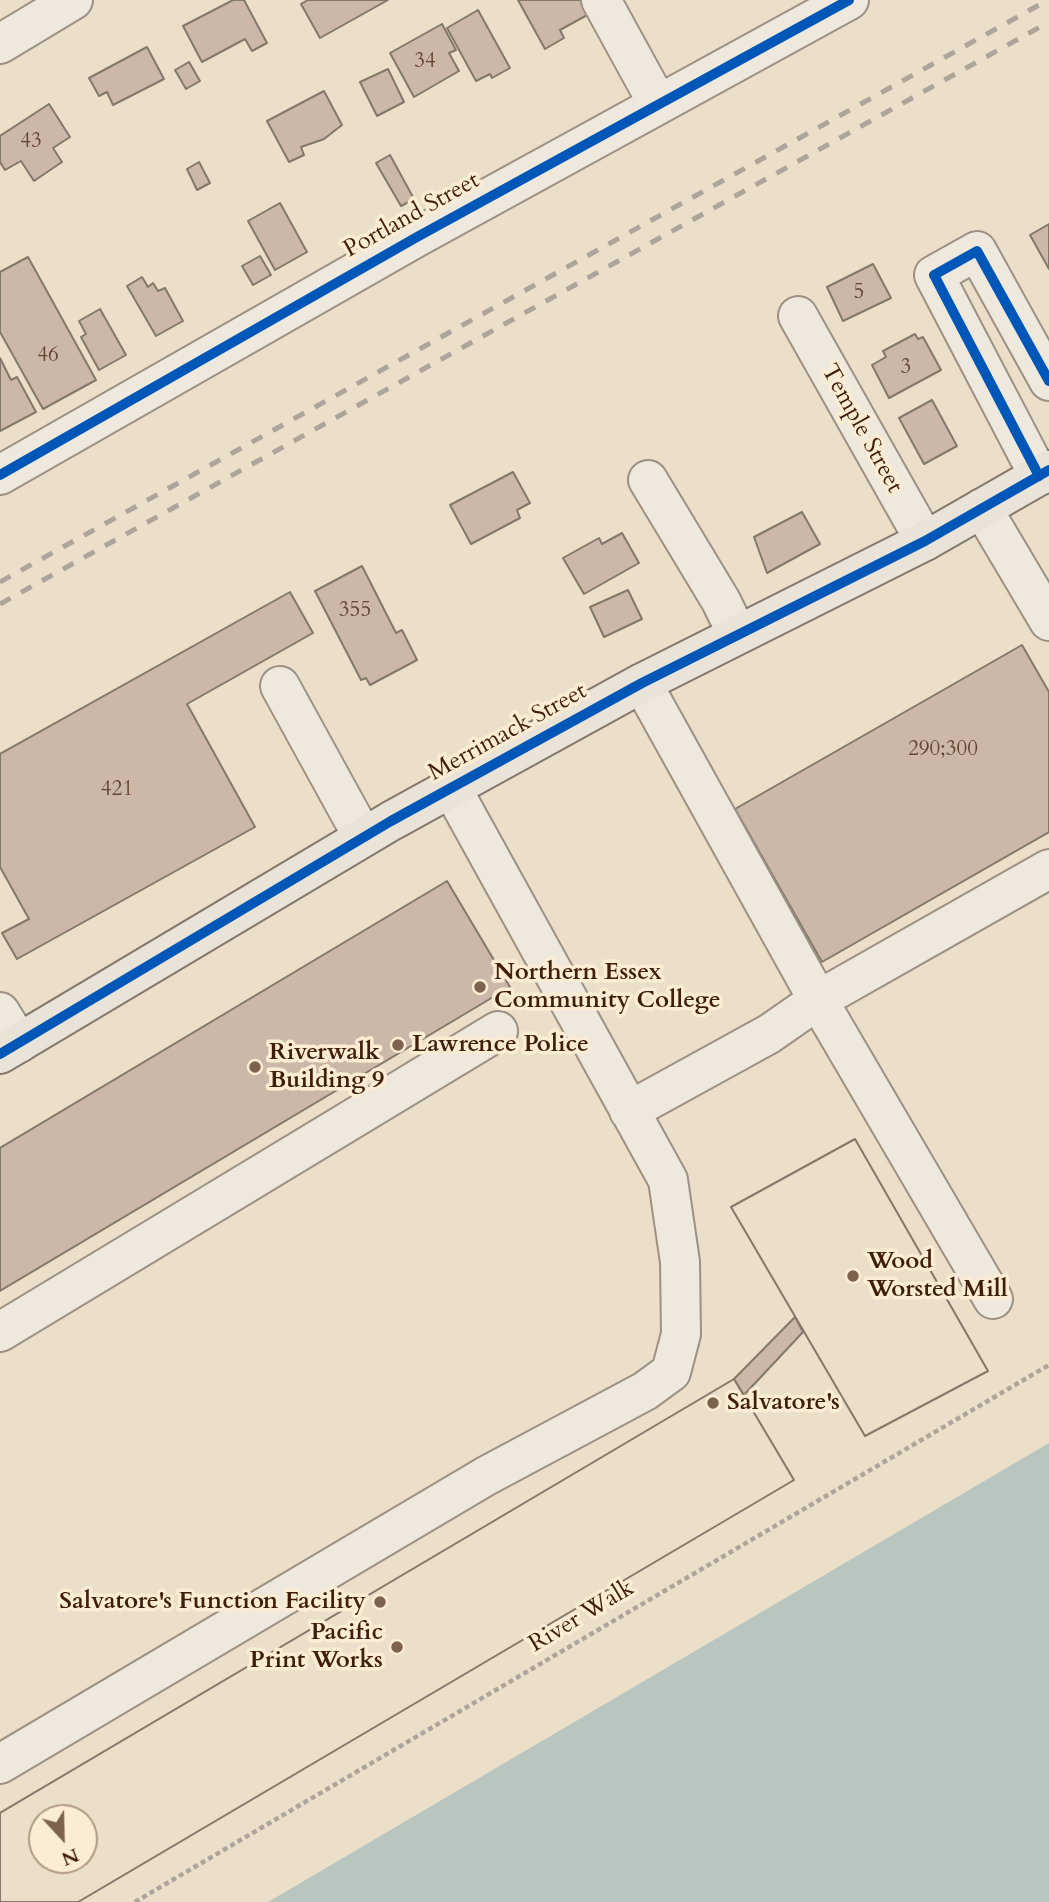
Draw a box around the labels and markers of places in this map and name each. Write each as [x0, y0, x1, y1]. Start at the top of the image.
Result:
place label: Northern Essex Community College [494, 959, 721, 1015]
marker: Northern Essex Community College [472, 979, 488, 995]
place label: Lawrence Police [412, 1031, 589, 1059]
marker: Lawrence Police [390, 1037, 406, 1053]
place label: Riverwalk Building 9 [269, 1039, 384, 1095]
marker: Riverwalk Building 9 [247, 1059, 263, 1075]
place label: Wood Worsted Mill [867, 1248, 1008, 1304]
marker: Wood Worsted Mill [845, 1268, 861, 1284]
place label: Salvatore's [727, 1389, 840, 1417]
marker: Salvatore's [705, 1395, 721, 1411]
place label: Salvatore's Function Facility [59, 1588, 366, 1616]
marker: Salvatore's Function Facility [372, 1594, 388, 1610]
place label: Pacific Print Works [250, 1619, 383, 1675]
marker: Pacific Print Works [389, 1639, 405, 1655]

